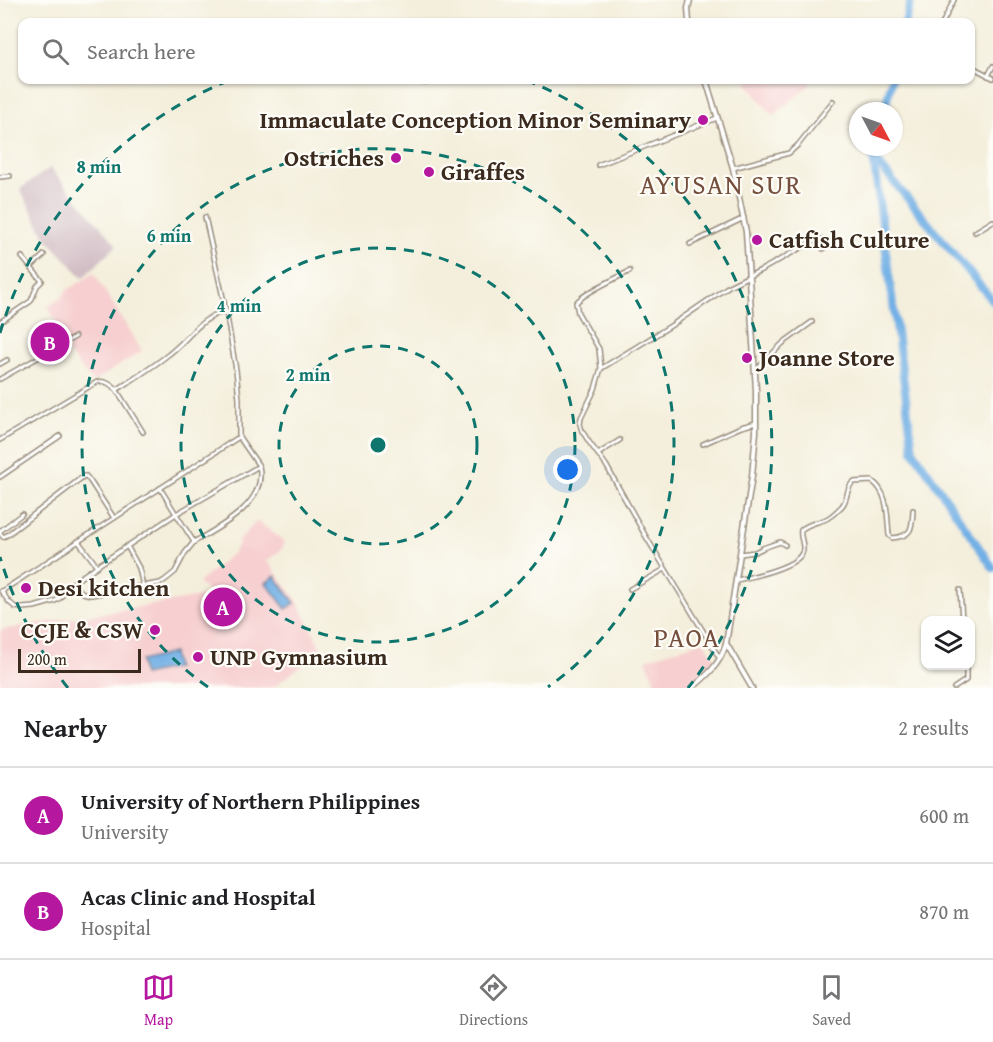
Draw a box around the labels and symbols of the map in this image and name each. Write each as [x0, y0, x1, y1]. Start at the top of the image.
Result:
place label: Immaculate Conception Minor Seminary [259, 102, 692, 137]
north arrow [849, 102, 903, 156]
marker: Immaculate Conception Minor Seminary [696, 113, 710, 127]
place label: Ostriches [284, 140, 384, 175]
marker: Ostriches [389, 151, 403, 165]
text: 8 min [77, 153, 122, 180]
place label: Giraffes [441, 154, 525, 189]
district label: AYUSAN SUR [640, 164, 802, 204]
marker: Giraffes [422, 165, 436, 179]
text: 6 min [147, 222, 192, 249]
place label: Catfish Culture [769, 222, 930, 257]
marker: Catfish Culture [750, 233, 764, 247]
text: 4 min [217, 292, 262, 319]
pin: B [31, 320, 70, 364]
place label: Joanne Store [755, 340, 895, 375]
marker: Joanne Store [740, 351, 754, 365]
text: 2 min [286, 361, 331, 388]
centre of rings [368, 435, 388, 455]
your location [553, 455, 582, 484]
place label: Desi kitchen [38, 570, 169, 605]
marker: Desi kitchen [19, 581, 33, 595]
pin: A [204, 584, 242, 630]
place label: CCJE & CSW [21, 612, 144, 647]
district label: PAOA [654, 617, 720, 657]
marker: CCJE & CSW [148, 623, 162, 637]
place label: UNP Gymnasium [210, 639, 388, 674]
scale bar [18, 646, 141, 674]
marker: UNP Gymnasium [191, 650, 205, 664]

